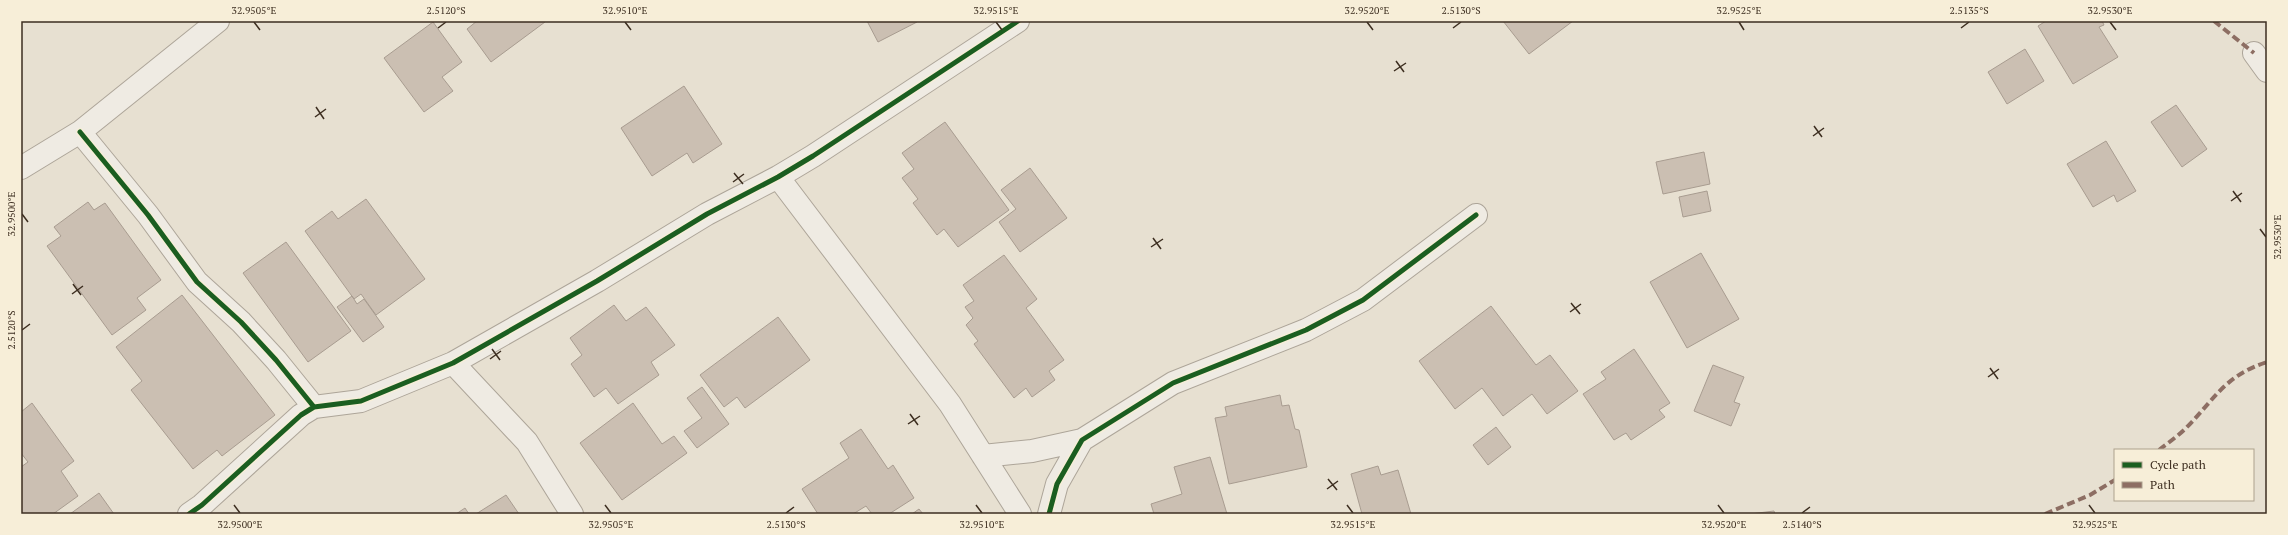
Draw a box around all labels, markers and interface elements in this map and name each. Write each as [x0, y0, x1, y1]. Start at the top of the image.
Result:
text: 32.9505°E [232, 4, 277, 17]
text: 2.5120°S [426, 4, 466, 17]
text: 32.9510°E [603, 4, 648, 17]
text: 32.9515°E [974, 4, 1019, 17]
text: 32.9520°E [1345, 4, 1390, 17]
text: 2.5130°S [1441, 4, 1481, 17]
text: 32.9525°E [1717, 4, 1762, 17]
text: 2.5135°S [1949, 4, 1989, 17]
text: 32.9530°E [2088, 4, 2133, 17]
text: 32.9500°E [5, 191, 18, 236]
text: 32.9530°E [2271, 214, 2284, 259]
text: 2.5120°S [5, 310, 18, 350]
legend [2114, 449, 2254, 501]
text: Cycle path [2150, 457, 2206, 472]
text: Path [2150, 477, 2175, 492]
text: 32.9500°E [218, 518, 263, 531]
text: 32.9505°E [589, 518, 634, 531]
text: 2.5130°S [766, 518, 806, 531]
text: 32.9510°E [960, 518, 1005, 531]
text: 32.9515°E [1331, 518, 1376, 531]
text: 32.9520°E [1702, 518, 1747, 531]
text: 2.5140°S [1782, 518, 1822, 531]
text: 32.9525°E [2073, 518, 2118, 531]

